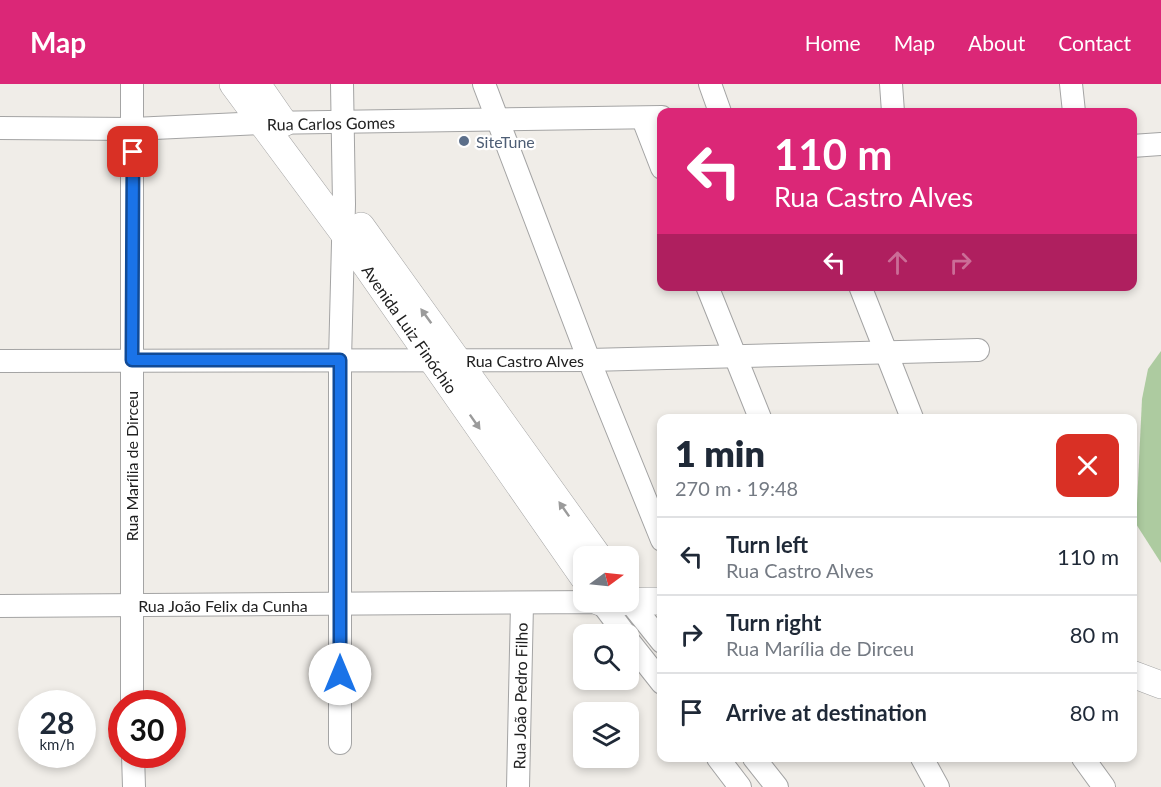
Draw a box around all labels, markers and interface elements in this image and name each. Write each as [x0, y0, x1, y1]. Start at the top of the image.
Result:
text: Map [30, 25, 86, 59]
text: Home [805, 30, 861, 55]
text: Map [894, 30, 935, 55]
text: About [968, 30, 1025, 55]
text: Contact [1058, 30, 1131, 55]
street label: Rua Carlos Gomes [267, 112, 395, 134]
pin [107, 126, 158, 177]
text: 110 m [774, 129, 892, 179]
place label: SiteTune [476, 132, 535, 151]
icon: left [675, 132, 753, 210]
marker: SiteTune [457, 134, 471, 148]
icon: arrive [116, 135, 149, 168]
text: Rua Castro Alves [774, 180, 973, 213]
icon: left [818, 246, 851, 279]
icon: ahead [881, 246, 914, 279]
icon: right [944, 246, 977, 279]
street label: Avenida Luiz Finóchio [358, 261, 462, 397]
one-way arrow [421, 308, 433, 323]
street label: Rua Castro Alves [466, 351, 584, 370]
street label: Rua Marília de Dirceu [122, 391, 141, 541]
one-way arrow [469, 414, 480, 430]
text: 1 min [675, 431, 765, 475]
button: close [1056, 434, 1119, 497]
text: 270 m · 19:48 [675, 476, 798, 500]
one-way arrow [558, 501, 570, 517]
text: Turn left [726, 531, 808, 558]
icon: left [675, 540, 708, 573]
text: 110 m [1057, 543, 1119, 570]
north arrow [573, 546, 639, 612]
map controls [573, 546, 639, 768]
text: Rua Castro Alves [726, 558, 874, 582]
street label: Rua João Felix da Cunha [138, 596, 308, 615]
text: Turn right [726, 609, 821, 636]
icon: right [675, 618, 708, 651]
text: 80 m [1070, 621, 1119, 648]
street label: Rua João Pedro Filho [509, 622, 531, 770]
button: search [573, 624, 639, 690]
text: Rua Marília de Dirceu [726, 636, 914, 660]
position arrow [308, 642, 372, 706]
speed limit sign: 30 [108, 690, 186, 768]
icon: arrive [675, 696, 708, 729]
text: Arrive at destination [726, 699, 927, 726]
text: 80 m [1070, 699, 1119, 726]
button: layers [573, 702, 639, 768]
text: 28 [40, 704, 74, 740]
text: km/h [39, 735, 75, 753]

